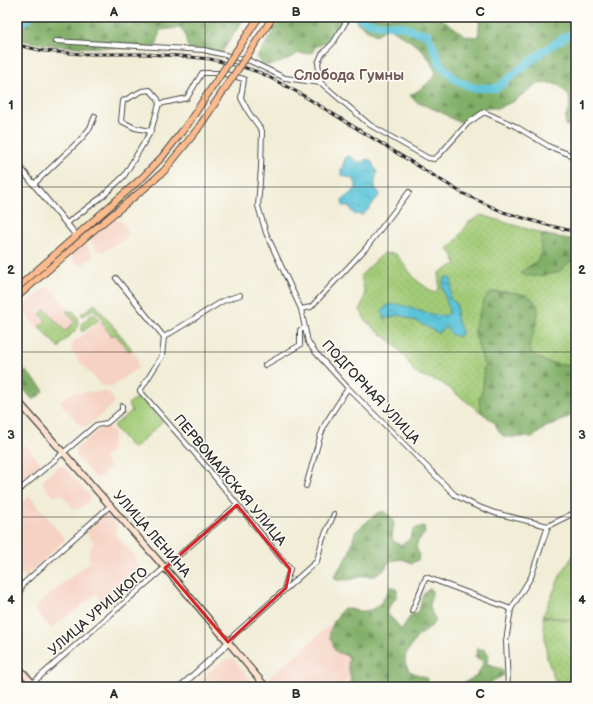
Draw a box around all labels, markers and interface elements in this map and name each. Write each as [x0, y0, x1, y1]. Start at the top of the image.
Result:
text: A [109, 4, 118, 20]
text: B [291, 4, 301, 20]
text: C [475, 4, 485, 20]
district label: Слобода Гумны [294, 66, 404, 85]
text: 1 [8, 97, 14, 113]
text: 1 [579, 97, 585, 113]
text: 2 [7, 262, 15, 278]
text: 2 [578, 262, 586, 278]
street label: ПОДГОРНАЯ УЛИЦА [318, 336, 424, 448]
street label: ПЕРВОМАЙСКАЯ УЛИЦА [170, 411, 290, 549]
text: 3 [7, 427, 15, 443]
text: 3 [578, 427, 586, 443]
street label: УЛИЦА ЛЕНИНА [110, 487, 195, 581]
street label: УЛИЦА УРИЦКОГО [45, 563, 151, 659]
text: 4 [7, 592, 15, 608]
text: 4 [578, 592, 586, 608]
text: A [109, 686, 118, 702]
text: B [291, 686, 301, 702]
text: C [475, 686, 485, 702]

